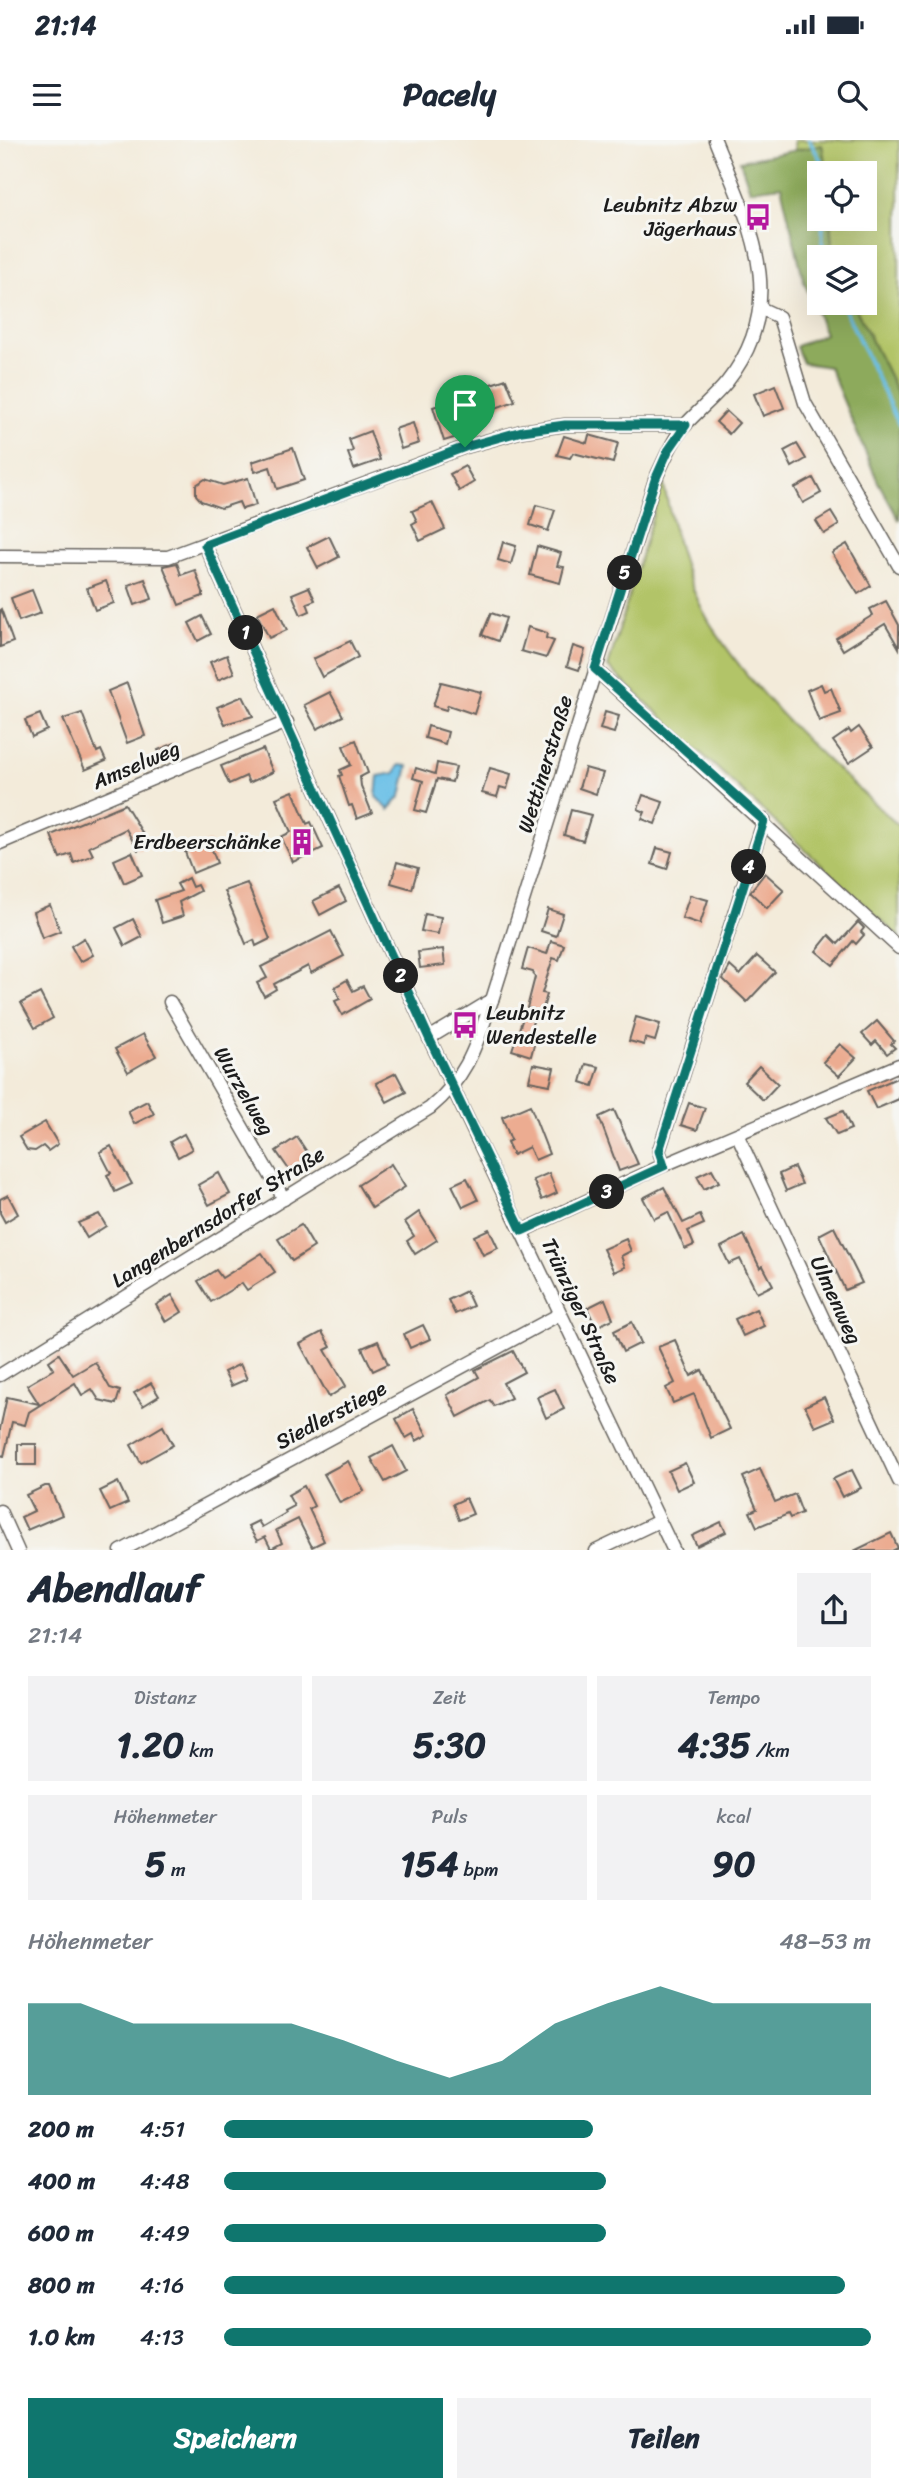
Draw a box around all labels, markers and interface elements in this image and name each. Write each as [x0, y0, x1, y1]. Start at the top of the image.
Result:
text: 21:14 [35, 2, 96, 48]
text: Pacely [403, 66, 496, 123]
icon: menu [28, 76, 66, 114]
icon: search [833, 76, 871, 114]
map controls [807, 161, 877, 315]
button: locate [807, 161, 877, 231]
place label: Leubnitz Abzw Jägerhaus [603, 186, 737, 248]
bus stop icon: Leubnitz Abzw Jägerhaus [743, 202, 773, 232]
button: layers [807, 245, 877, 315]
pin [435, 375, 495, 447]
icon: arrive [446, 386, 484, 424]
pin: 5 [608, 556, 642, 590]
text: 5 [619, 556, 630, 589]
pin: 1 [229, 616, 264, 650]
text: 1 [241, 616, 250, 649]
street label: Wettinerstraße [506, 690, 584, 838]
street label: Amselweg [85, 729, 186, 801]
place label: Erdbeerschänke [133, 823, 281, 861]
building icon: Erdbeerschänke [287, 827, 317, 857]
pin: 4 [732, 850, 766, 884]
text: 4 [743, 850, 754, 883]
pin: 2 [384, 958, 418, 994]
text: 2 [395, 959, 406, 992]
place label: Leubnitz Wendestelle [486, 994, 597, 1056]
bus stop icon: Leubnitz Wendestelle [450, 1010, 480, 1040]
street label: Wurzelweg [203, 1039, 285, 1143]
street label: Langenbernsdorfer Straße [103, 1136, 333, 1298]
pin: 3 [590, 1174, 624, 1210]
text: 3 [601, 1175, 612, 1208]
street label: Trünziger Straße [530, 1231, 632, 1391]
street label: Ulmenweg [799, 1249, 873, 1351]
street label: Siedlerstiege [268, 1370, 394, 1460]
text: Abendlauf [28, 1555, 201, 1622]
button: share [797, 1573, 871, 1647]
text: 21:14 [28, 1615, 82, 1656]
text: Distanz [134, 1681, 196, 1714]
text: Zeit [433, 1681, 466, 1714]
text: Tempo [707, 1681, 760, 1714]
text: 1.20 [116, 1714, 184, 1776]
text: 5:30 [413, 1714, 486, 1776]
text: 4:35 [678, 1714, 751, 1776]
text: km [184, 1734, 214, 1767]
text: /km [751, 1734, 790, 1767]
text: Höhenmeter [114, 1800, 217, 1833]
text: Puls [432, 1800, 467, 1833]
text: kcal [717, 1800, 751, 1833]
text: 5 [145, 1833, 166, 1895]
text: 154 [400, 1833, 459, 1895]
text: 90 [712, 1833, 756, 1895]
text: m [166, 1853, 186, 1886]
text: bpm [459, 1853, 499, 1886]
text: Höhenmeter [28, 1921, 152, 1962]
text: 48–53 m [779, 1921, 871, 1962]
text: 200 m [28, 2109, 94, 2150]
text: 4:51 [140, 2109, 185, 2150]
text: 400 m [28, 2161, 95, 2202]
text: 4:48 [140, 2161, 190, 2202]
text: 600 m [28, 2213, 94, 2254]
text: 4:49 [140, 2213, 190, 2254]
text: 800 m [28, 2265, 95, 2306]
text: 4:16 [140, 2265, 184, 2306]
text: 1.0 km [28, 2317, 95, 2358]
text: 4:13 [140, 2317, 184, 2358]
button: Speichern [28, 2398, 443, 2478]
button: Teilen [457, 2398, 871, 2478]

